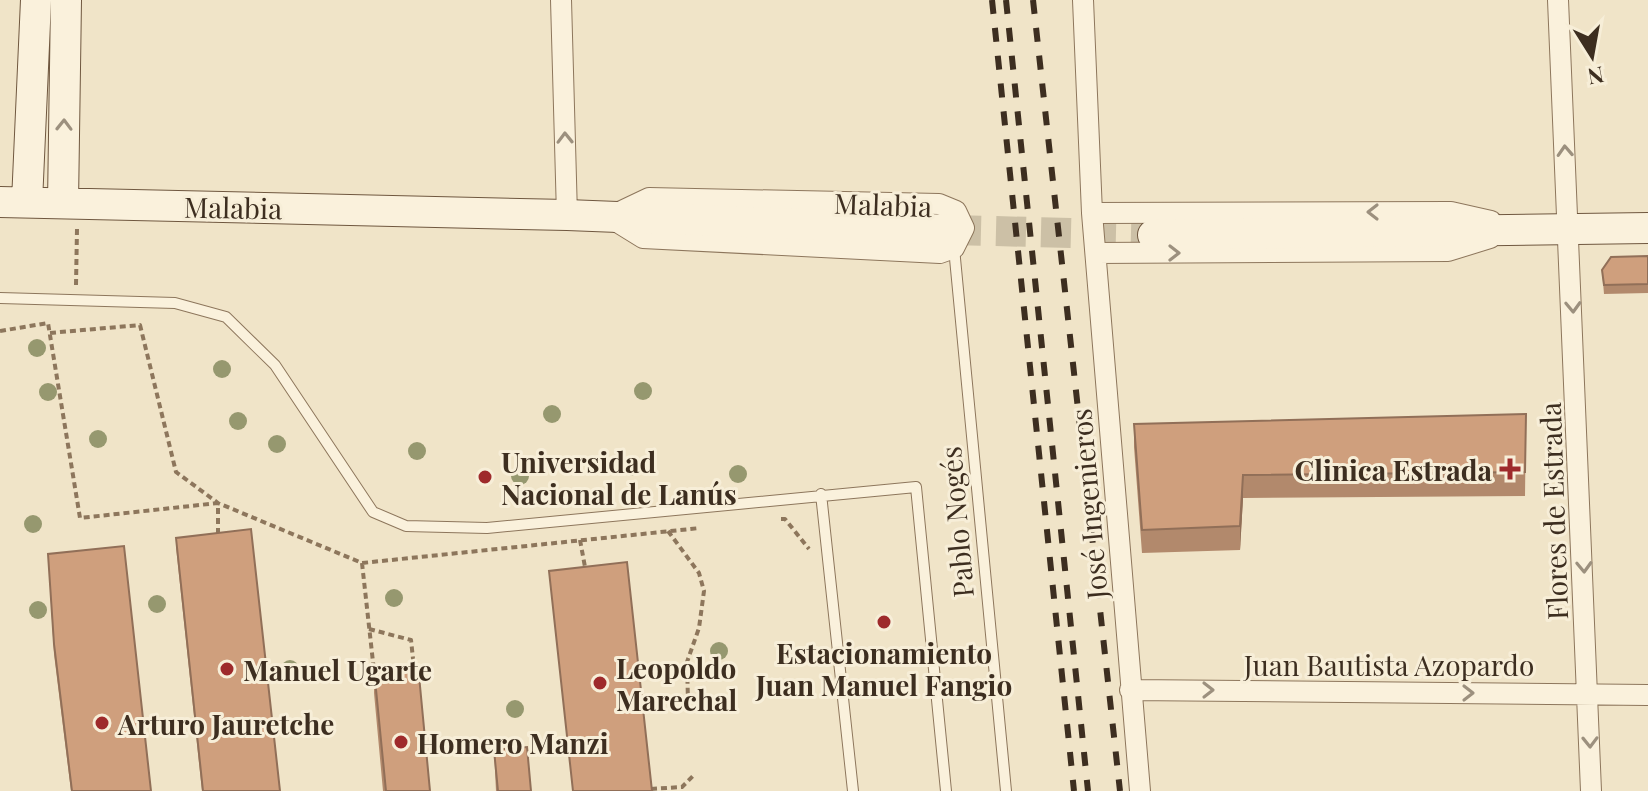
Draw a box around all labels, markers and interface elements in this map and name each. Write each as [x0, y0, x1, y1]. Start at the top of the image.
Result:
north arrow [1552, 16, 1632, 96]
text: N [1585, 60, 1607, 93]
one-way arrow [55, 118, 73, 131]
one-way arrow [556, 131, 573, 144]
one-way arrow [1557, 144, 1574, 157]
street label: Malabia [833, 184, 933, 224]
street label: Malabia [184, 188, 282, 226]
one-way arrow [1366, 203, 1379, 221]
one-way arrow [1168, 244, 1181, 262]
one-way arrow [1564, 301, 1581, 314]
street label: Flores de Estrada [1531, 401, 1575, 621]
street label: José Ingenieros [1061, 407, 1115, 602]
place label: Universidad Nacional de Lanús [501, 443, 737, 512]
street label: Pablo Nogés [931, 445, 981, 599]
place label: Clinica Estrada [1295, 451, 1492, 488]
marker: Clinica Estrada [1499, 458, 1521, 480]
marker: Universidad Nacional de Lanús [476, 468, 494, 486]
one-way arrow [1575, 561, 1592, 574]
marker: Estacionamiento Juan Manuel Fangio [875, 613, 893, 631]
place label: Estacionamiento Juan Manuel Fangio [755, 634, 1012, 703]
street label: Juan Bautista Azopardo [1243, 646, 1534, 683]
place label: Leopoldo Marechal [616, 649, 737, 718]
place label: Manuel Ugarte [243, 651, 432, 688]
marker: Manuel Ugarte [218, 660, 236, 678]
marker: Leopoldo Marechal [591, 674, 609, 692]
one-way arrow [1202, 682, 1215, 699]
one-way arrow [1462, 684, 1475, 702]
place label: Arturo Jauretche [117, 705, 334, 742]
marker: Arturo Jauretche [93, 714, 111, 732]
place label: Homero Manzi [417, 724, 609, 761]
marker: Homero Manzi [392, 733, 410, 751]
one-way arrow [1582, 736, 1599, 749]

